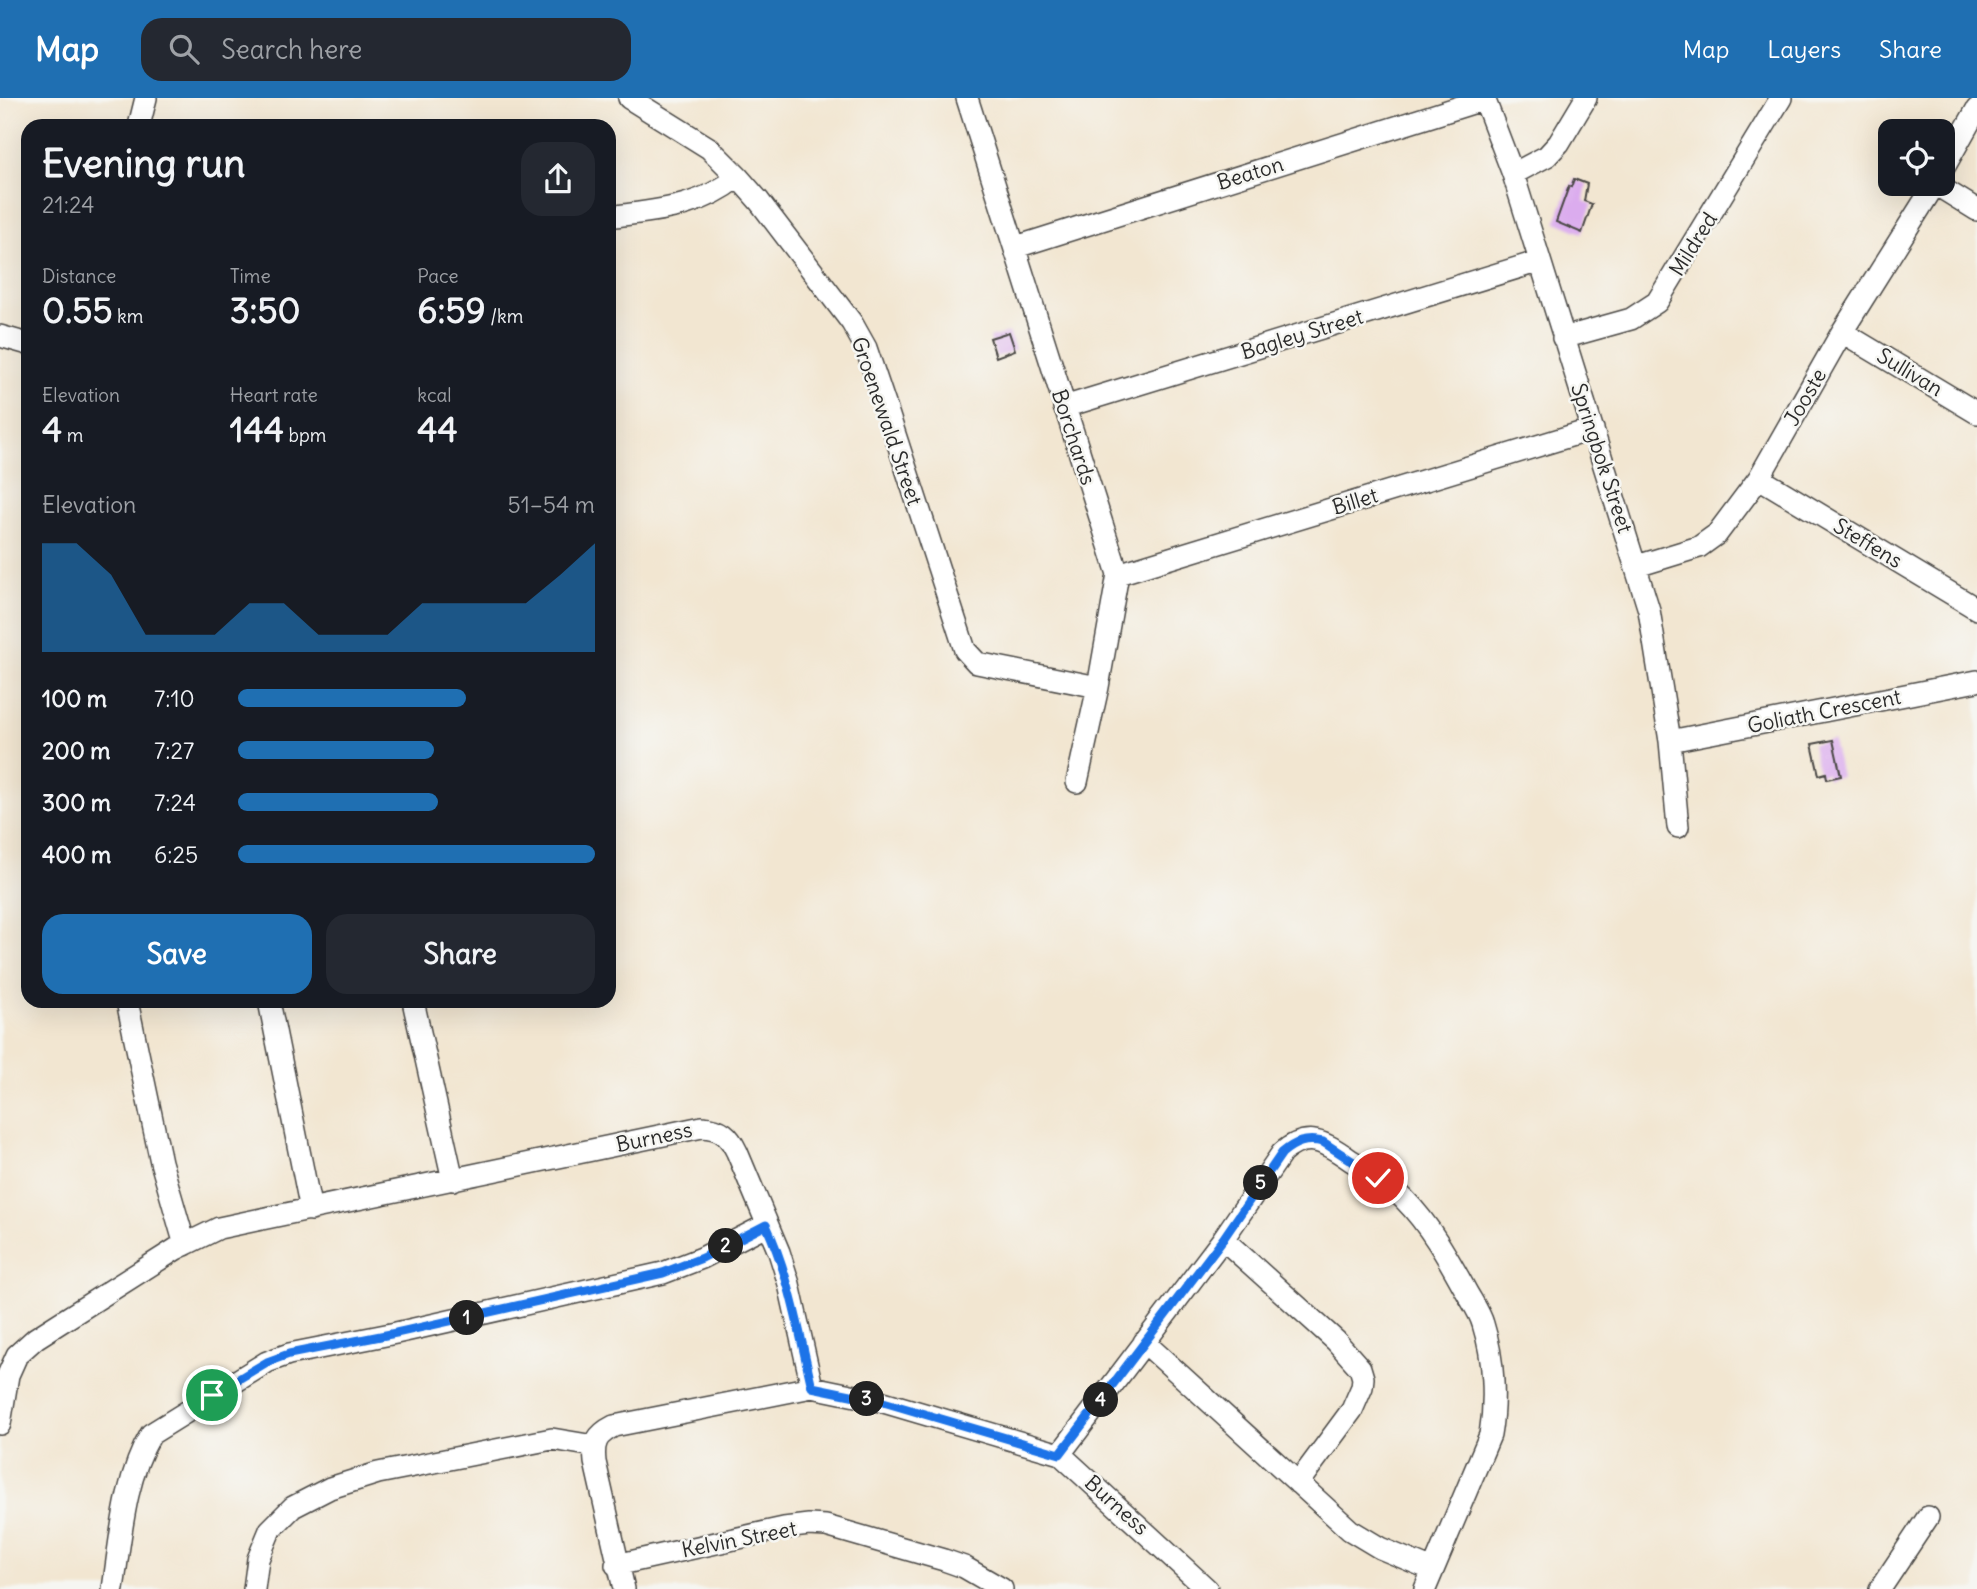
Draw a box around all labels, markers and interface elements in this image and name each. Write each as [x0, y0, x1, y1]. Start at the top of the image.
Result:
search box [141, 18, 631, 81]
text: Map [35, 28, 99, 70]
icon: search [165, 30, 203, 68]
text: Search here [221, 33, 362, 66]
text: Map [1683, 34, 1729, 64]
text: Layers [1767, 34, 1841, 64]
text: Share [1879, 34, 1942, 64]
map controls [1878, 119, 1955, 196]
button: locate [1878, 119, 1955, 196]
text: Evening run [42, 140, 245, 187]
button: share [521, 142, 595, 216]
street label: Beaton [1213, 150, 1287, 196]
text: 21:24 [42, 190, 94, 219]
street label: Mildred [1663, 207, 1723, 281]
text: Distance [42, 264, 116, 288]
text: Time [230, 264, 271, 288]
text: Pace [417, 264, 459, 288]
text: 0.55 [42, 288, 113, 332]
text: 3:50 [230, 288, 301, 332]
text: 6:59 [417, 288, 486, 332]
street label: Bagley Street [1238, 303, 1366, 365]
text: km [113, 304, 143, 328]
text: /km [486, 304, 523, 328]
street label: Groenewald Street [845, 333, 929, 509]
street label: Sullivan [1872, 342, 1948, 402]
street label: Jooste [1778, 363, 1832, 431]
street label: Springbok Street [1565, 380, 1639, 536]
text: Elevation [42, 383, 120, 407]
text: Heart rate [230, 383, 318, 407]
text: kcal [417, 383, 452, 407]
street label: Borchards [1046, 386, 1102, 488]
text: 4 [42, 407, 62, 451]
text: 144 [230, 407, 284, 451]
text: 44 [417, 407, 458, 451]
text: m [62, 423, 83, 447]
text: bpm [284, 423, 327, 447]
street label: Billet [1329, 481, 1381, 521]
text: Elevation [42, 490, 136, 519]
text: 51–54 m [507, 490, 595, 519]
street label: Steffens [1829, 512, 1907, 574]
street label: Goliath Crescent [1745, 683, 1903, 739]
text: 100 m [42, 684, 107, 713]
text: 7:10 [154, 684, 195, 713]
text: 200 m [42, 736, 111, 765]
text: 7:27 [154, 736, 194, 765]
text: 300 m [42, 788, 111, 817]
text: 7:24 [154, 788, 196, 817]
text: 400 m [42, 840, 111, 869]
text: 6:25 [154, 840, 198, 869]
button: Save [42, 914, 312, 994]
button: Share [326, 914, 595, 994]
street label: Burness [613, 1116, 695, 1158]
pin [1348, 1148, 1408, 1208]
icon: check [1359, 1159, 1397, 1197]
pin: 5 [1244, 1166, 1278, 1200]
text: 5 [1255, 1170, 1266, 1194]
pin: 2 [708, 1228, 744, 1264]
text: 2 [720, 1233, 731, 1257]
pin: 1 [449, 1300, 484, 1336]
text: 1 [463, 1305, 470, 1329]
pin [182, 1365, 242, 1425]
icon: arrive [193, 1376, 231, 1414]
pin: 3 [850, 1382, 884, 1416]
pin: 4 [1084, 1382, 1118, 1418]
text: 3 [861, 1386, 872, 1410]
text: 4 [1095, 1387, 1106, 1411]
street label: Burness [1079, 1469, 1155, 1541]
street label: Kelvin Street [679, 1515, 799, 1563]

